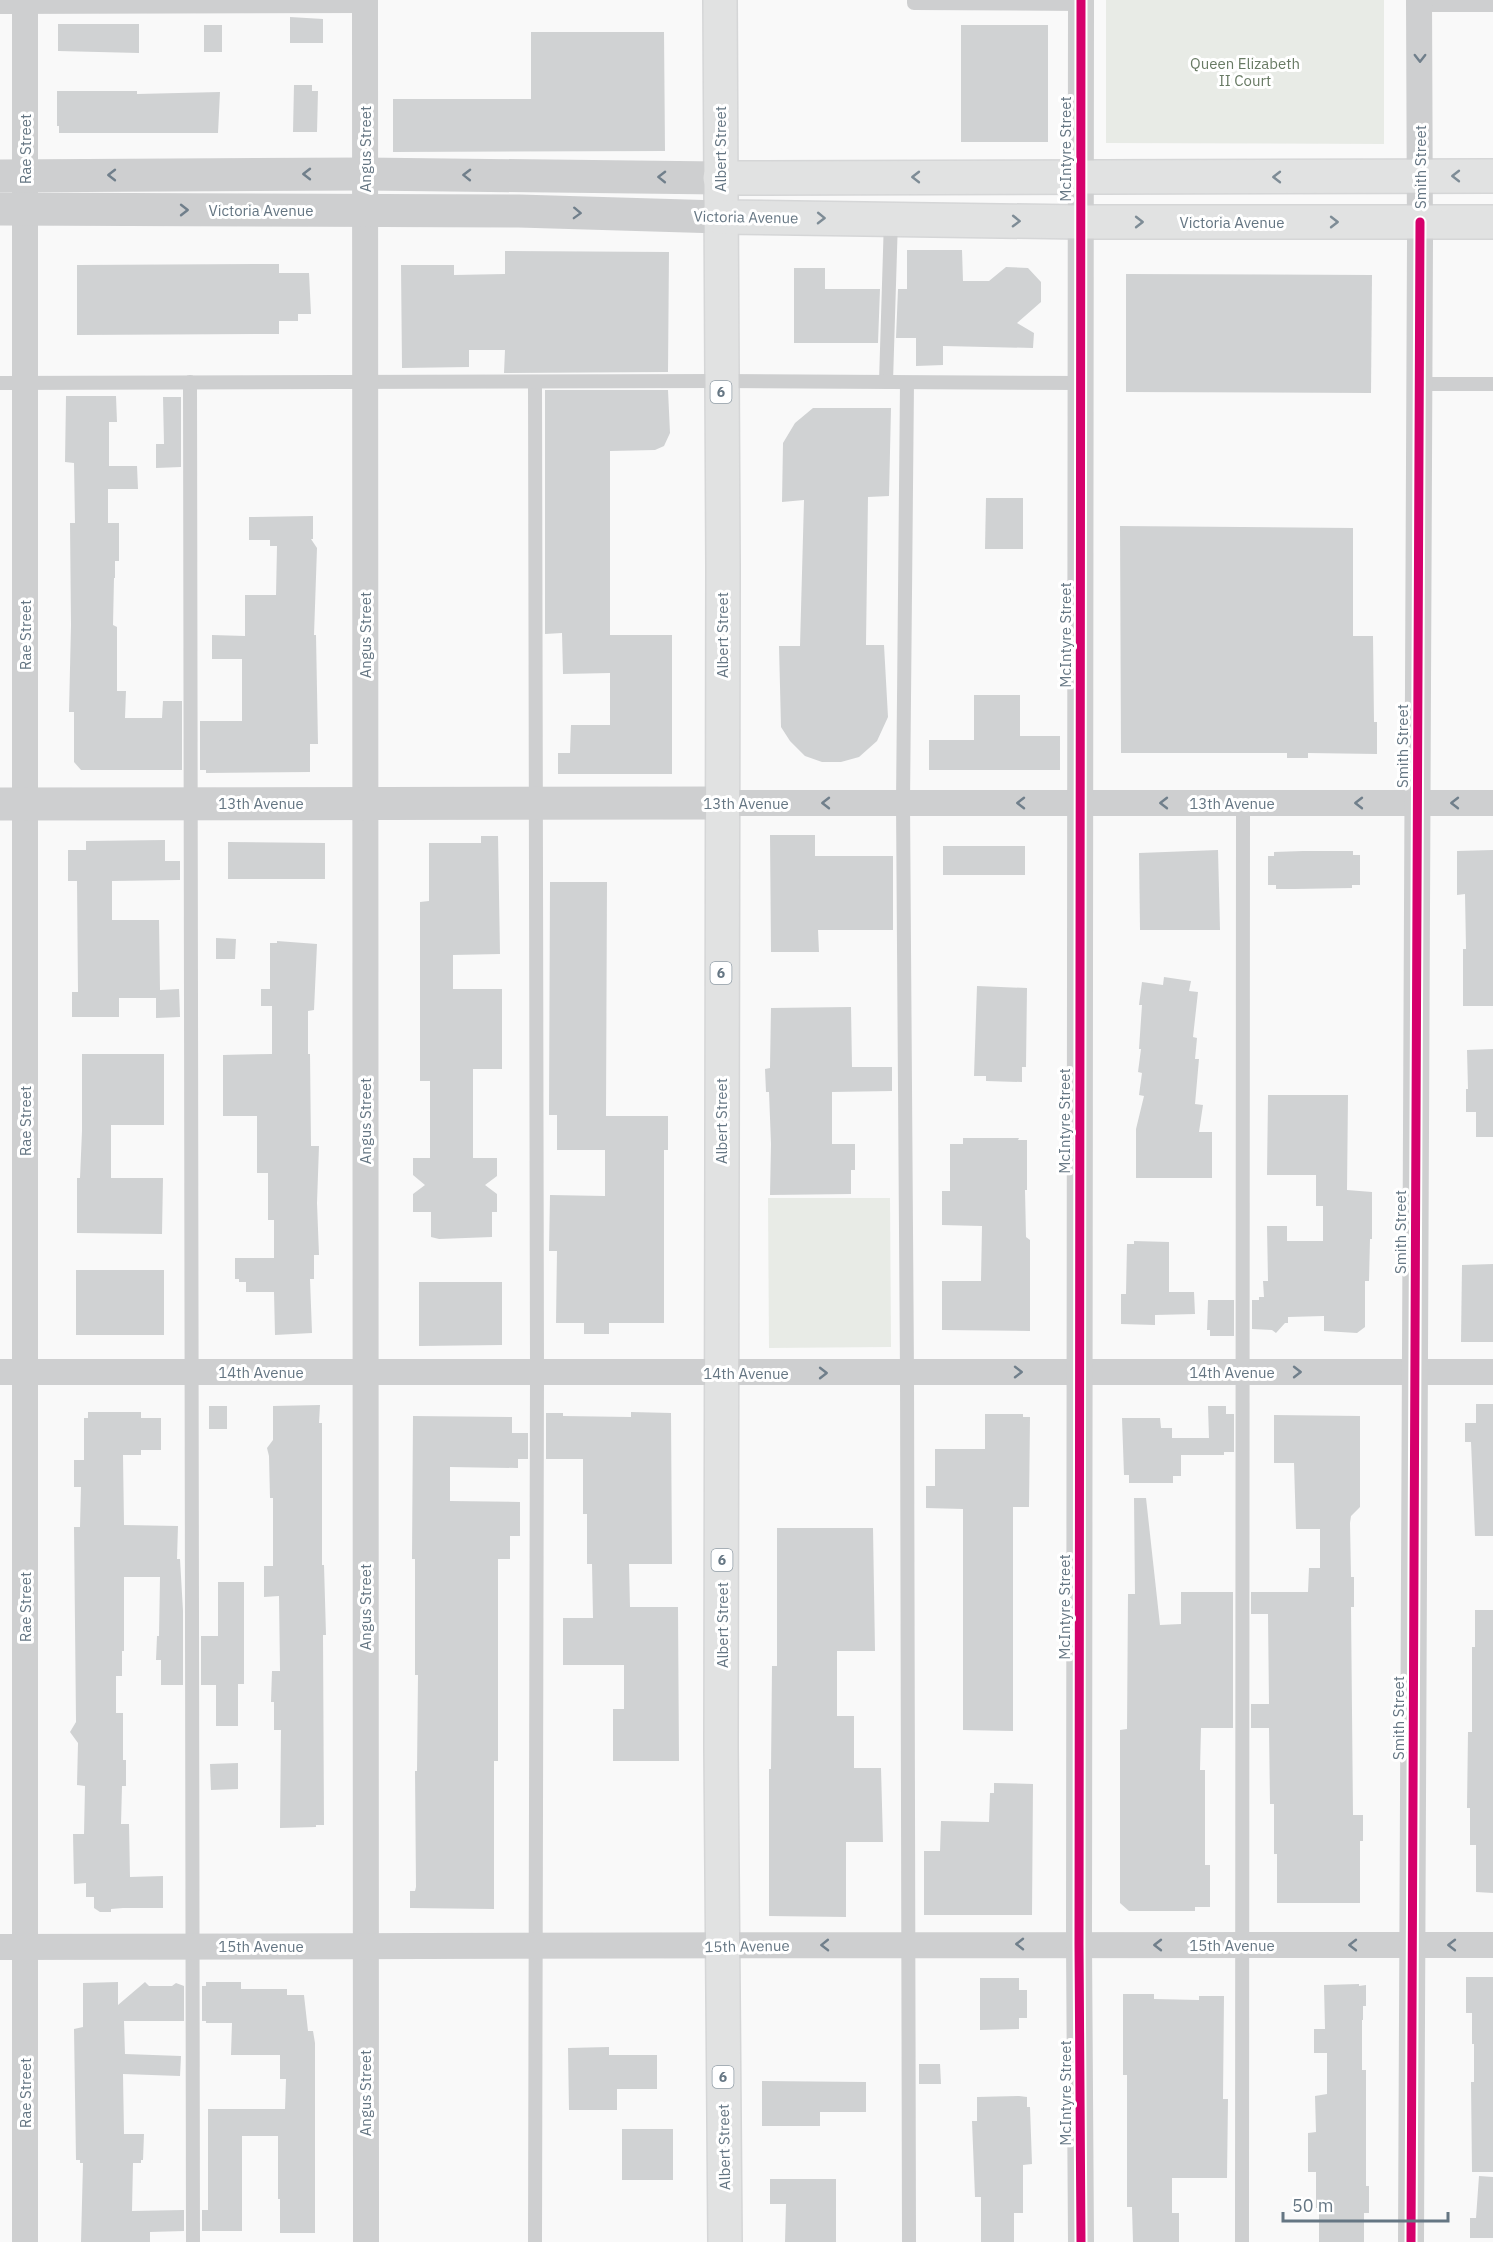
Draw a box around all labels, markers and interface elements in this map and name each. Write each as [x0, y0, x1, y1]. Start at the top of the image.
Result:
park label: Queen Elizabeth II Court [1190, 54, 1300, 90]
one-way arrow [1414, 54, 1426, 63]
street label: McIntyre Street [1056, 96, 1075, 202]
street label: Angus Street [356, 106, 375, 192]
street label: Albert Street [711, 106, 730, 192]
street label: Rae Street [16, 114, 35, 184]
street label: Smith Street [1411, 125, 1430, 209]
one-way arrow [302, 168, 311, 180]
one-way arrow [107, 169, 116, 182]
one-way arrow [462, 169, 471, 181]
one-way arrow [1452, 170, 1461, 182]
one-way arrow [657, 171, 666, 184]
one-way arrow [912, 171, 921, 183]
one-way arrow [1273, 171, 1282, 183]
street label: Victoria Avenue [209, 201, 313, 220]
one-way arrow [180, 204, 189, 216]
one-way arrow [573, 207, 582, 219]
street label: Victoria Avenue [693, 207, 799, 227]
one-way arrow [816, 212, 825, 224]
street label: Victoria Avenue [1180, 213, 1284, 232]
one-way arrow [1011, 214, 1020, 227]
one-way arrow [1134, 216, 1143, 228]
one-way arrow [1329, 216, 1338, 228]
road number: 6 [710, 381, 732, 403]
street label: McIntyre Street [1056, 582, 1075, 688]
street label: Angus Street [356, 592, 375, 678]
street label: Albert Street [713, 592, 732, 678]
street label: Rae Street [16, 600, 35, 670]
street label: Smith Street [1393, 704, 1412, 788]
street label: 13th Avenue [218, 794, 304, 813]
street label: 13th Avenue [703, 794, 789, 813]
street label: 13th Avenue [1189, 794, 1275, 813]
one-way arrow [821, 797, 830, 809]
one-way arrow [1016, 797, 1025, 809]
one-way arrow [1159, 797, 1168, 809]
one-way arrow [1354, 797, 1363, 809]
one-way arrow [1451, 797, 1460, 809]
road number: 6 [710, 962, 732, 984]
street label: McIntyre Street [1055, 1068, 1074, 1174]
street label: Angus Street [356, 1078, 375, 1164]
street label: Albert Street [712, 1078, 731, 1164]
street label: Rae Street [16, 1086, 35, 1156]
street label: Smith Street [1391, 1190, 1410, 1274]
street label: 14th Avenue [218, 1363, 304, 1382]
street label: 14th Avenue [1189, 1363, 1275, 1382]
street label: 14th Avenue [703, 1364, 789, 1383]
one-way arrow [1014, 1366, 1023, 1378]
one-way arrow [1293, 1366, 1302, 1378]
one-way arrow [819, 1367, 828, 1379]
road number: 6 [712, 1549, 732, 1571]
street label: McIntyre Street [1055, 1554, 1074, 1660]
street label: Angus Street [356, 1564, 375, 1650]
street label: Rae Street [16, 1572, 35, 1642]
street label: Albert Street [713, 1582, 732, 1668]
street label: Smith Street [1389, 1676, 1408, 1760]
street label: 15th Avenue [704, 1936, 790, 1956]
street label: 15th Avenue [1189, 1936, 1275, 1955]
street label: 15th Avenue [218, 1937, 304, 1956]
one-way arrow [1016, 1938, 1025, 1950]
one-way arrow [821, 1939, 830, 1951]
one-way arrow [1153, 1939, 1162, 1951]
one-way arrow [1348, 1939, 1357, 1951]
one-way arrow [1448, 1939, 1457, 1951]
street label: McIntyre Street [1056, 2040, 1075, 2146]
street label: Angus Street [356, 2050, 375, 2136]
street label: Rae Street [16, 2058, 35, 2128]
road number: 6 [712, 2066, 734, 2088]
street label: Albert Street [714, 2104, 734, 2190]
scale bar [1283, 2185, 1448, 2223]
text: 50 m [1292, 2194, 1334, 2217]

